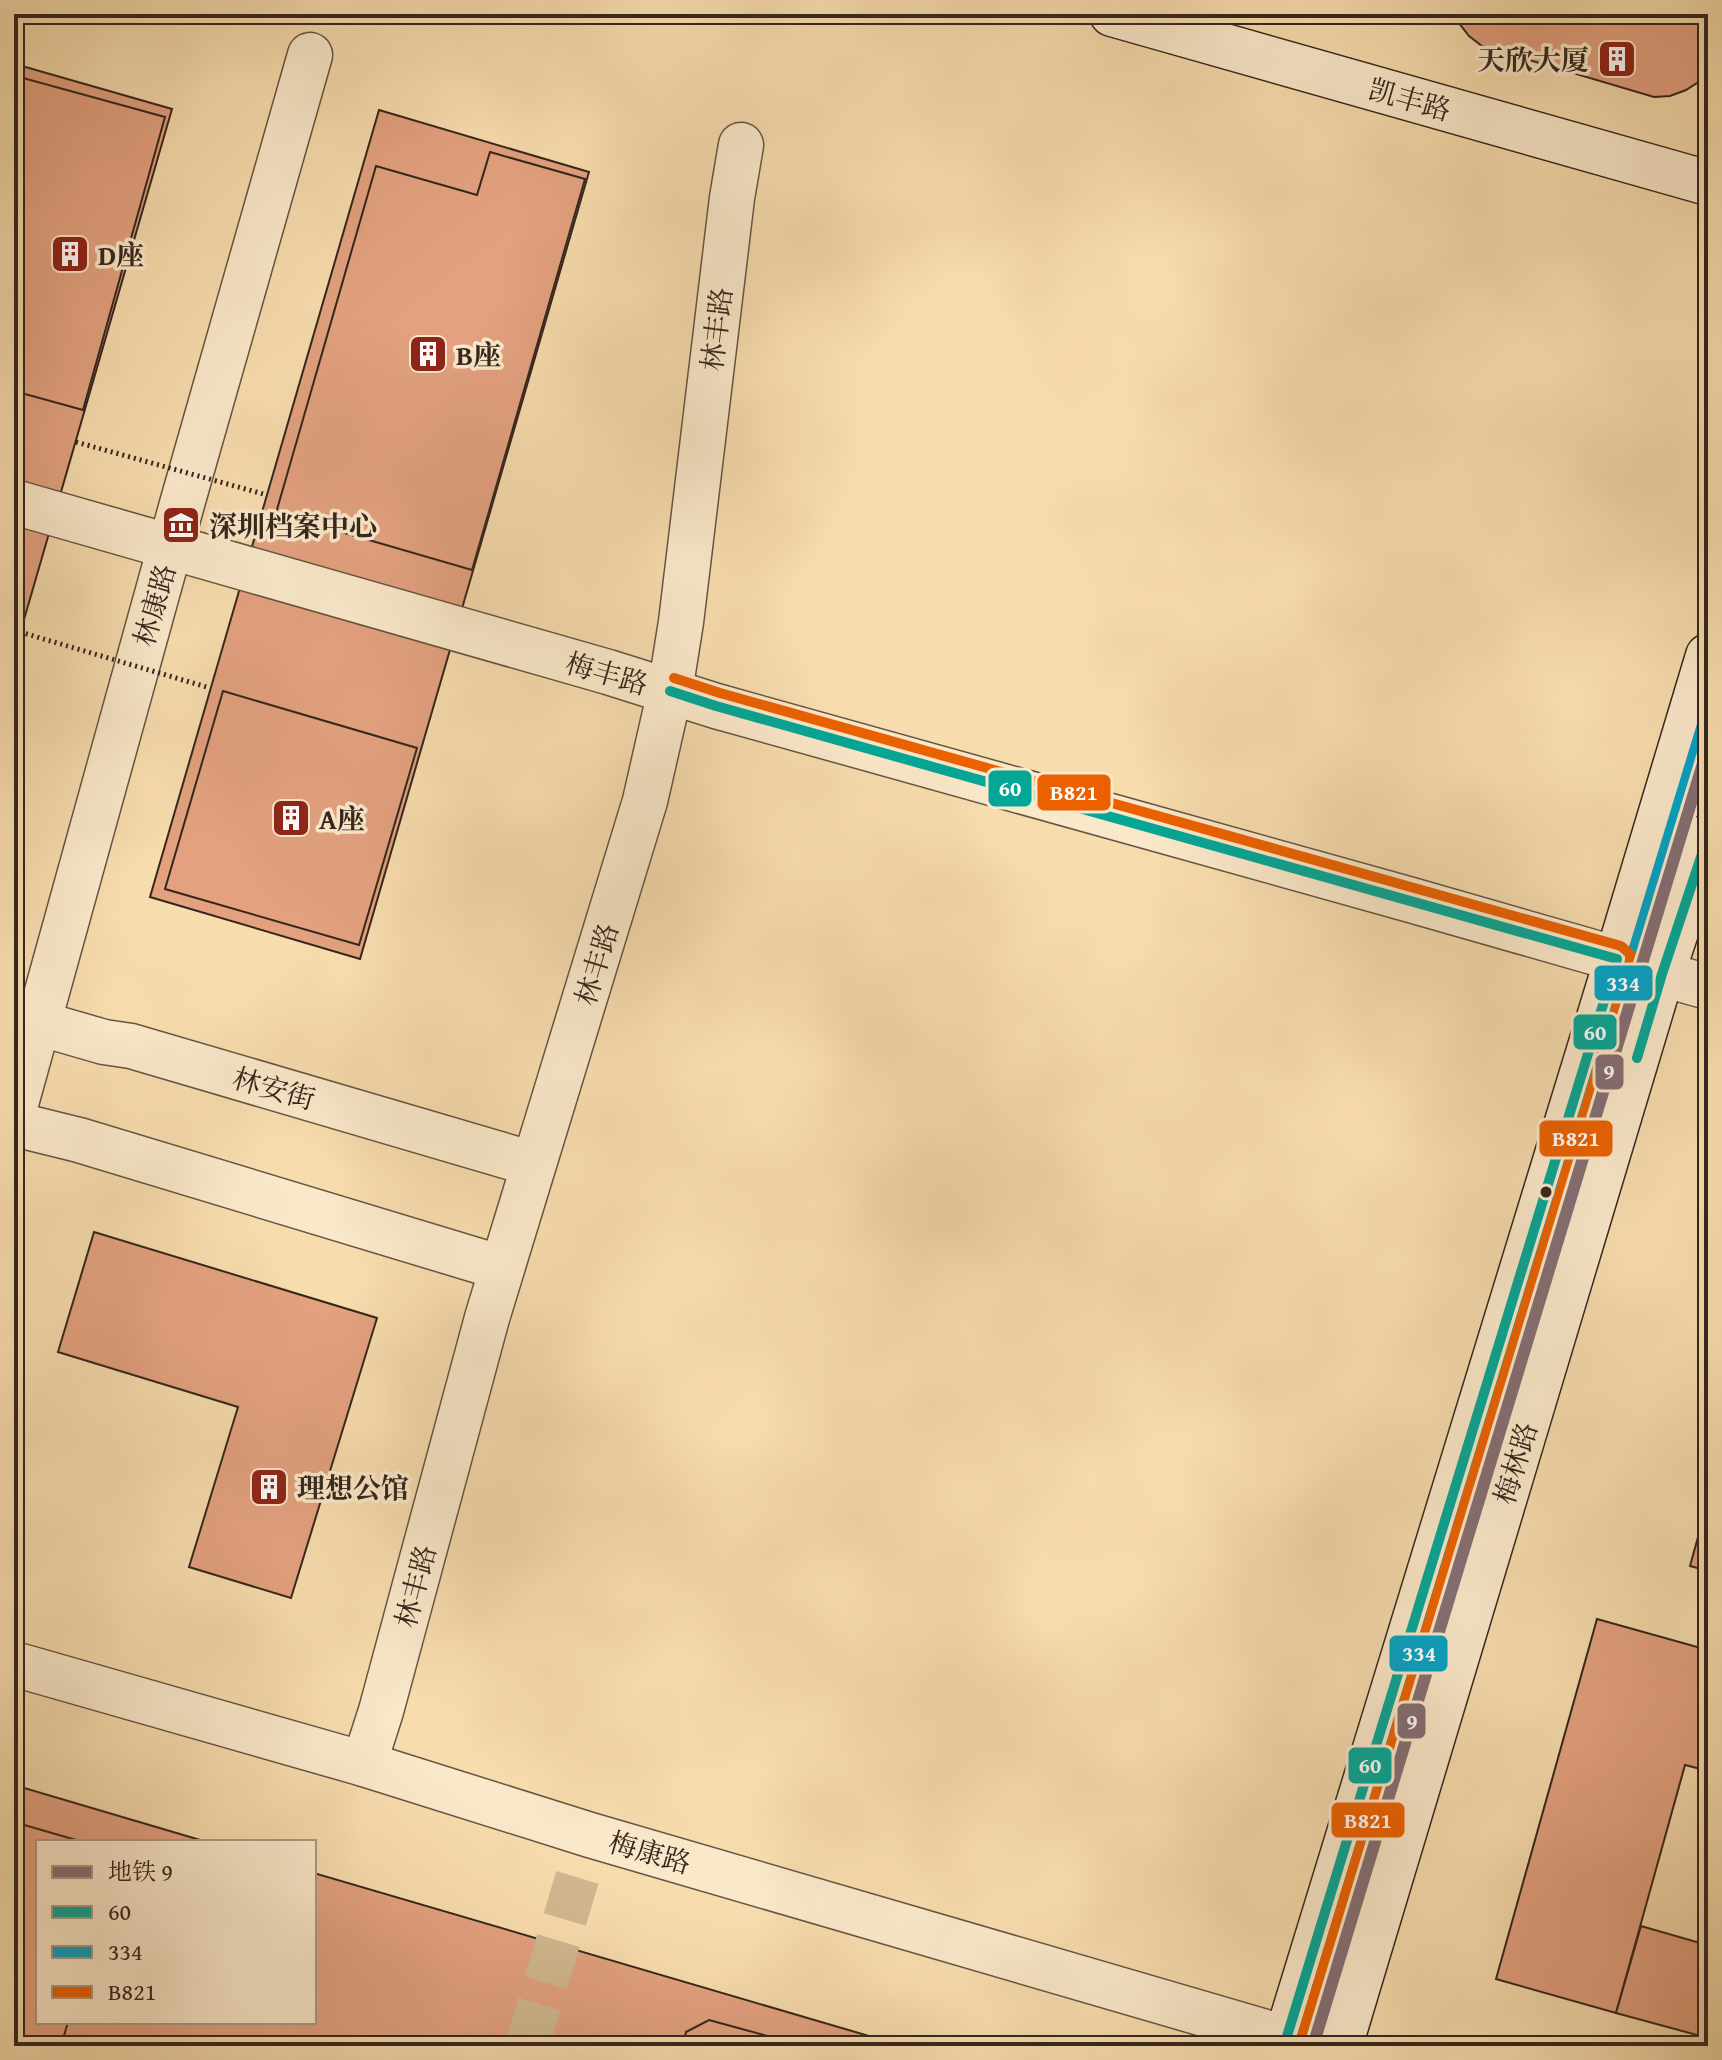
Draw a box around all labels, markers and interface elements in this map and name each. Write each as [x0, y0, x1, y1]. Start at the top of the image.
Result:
building icon: 天欣大厦 [1596, 38, 1638, 80]
place label: 天欣大厦 [1477, 39, 1589, 80]
street label: 凯丰路 [1364, 68, 1456, 130]
building icon: D座 [49, 233, 91, 275]
place label: D座 [98, 234, 144, 275]
street label: 林丰路 [691, 285, 741, 373]
building icon: B座 [407, 333, 449, 375]
place label: B座 [456, 334, 501, 375]
museum icon: 深圳档案中心 [160, 504, 202, 546]
place label: 深圳档案中心 [209, 505, 377, 546]
street label: 林康路 [123, 559, 185, 651]
street label: 梅丰路 [561, 642, 653, 704]
line badge: 60 [987, 769, 1033, 808]
text: 60 [999, 772, 1021, 804]
line badge: B821 [1036, 773, 1112, 812]
text: B821 [1050, 776, 1098, 808]
building icon: A座 [270, 797, 312, 839]
place label: A座 [319, 798, 365, 839]
street label: 林丰路 [564, 918, 628, 1010]
line badge: 334 [1593, 964, 1654, 1002]
text: 334 [1606, 967, 1640, 999]
line badge: 60 [1572, 1013, 1618, 1051]
text: 60 [1584, 1016, 1606, 1048]
line badge: 9 [1594, 1053, 1625, 1091]
text: 9 [1603, 1055, 1615, 1087]
street label: 林安街 [228, 1057, 320, 1119]
line badge: B821 [1538, 1119, 1614, 1158]
text: B821 [1552, 1122, 1600, 1154]
unlabelled marker [1538, 1184, 1554, 1200]
street label: 梅林路 [1483, 1417, 1547, 1509]
building icon: 理想公馆 [248, 1466, 290, 1508]
place label: 理想公馆 [297, 1467, 409, 1508]
street label: 林丰路 [384, 1540, 446, 1632]
line badge: 334 [1388, 1634, 1449, 1673]
text: 334 [1402, 1637, 1436, 1669]
line badge: 9 [1396, 1702, 1427, 1740]
text: 9 [1406, 1705, 1418, 1737]
line badge: 60 [1347, 1746, 1393, 1785]
text: 60 [1359, 1749, 1381, 1781]
line badge: B821 [1330, 1801, 1406, 1839]
text: B821 [1344, 1804, 1392, 1836]
street label: 梅康路 [604, 1821, 696, 1883]
legend [36, 1840, 316, 2024]
text: 地铁 9 [108, 1854, 173, 1889]
text: 60 [108, 1894, 131, 1929]
text: 334 [108, 1934, 143, 1969]
text: B821 [108, 1974, 156, 2009]

